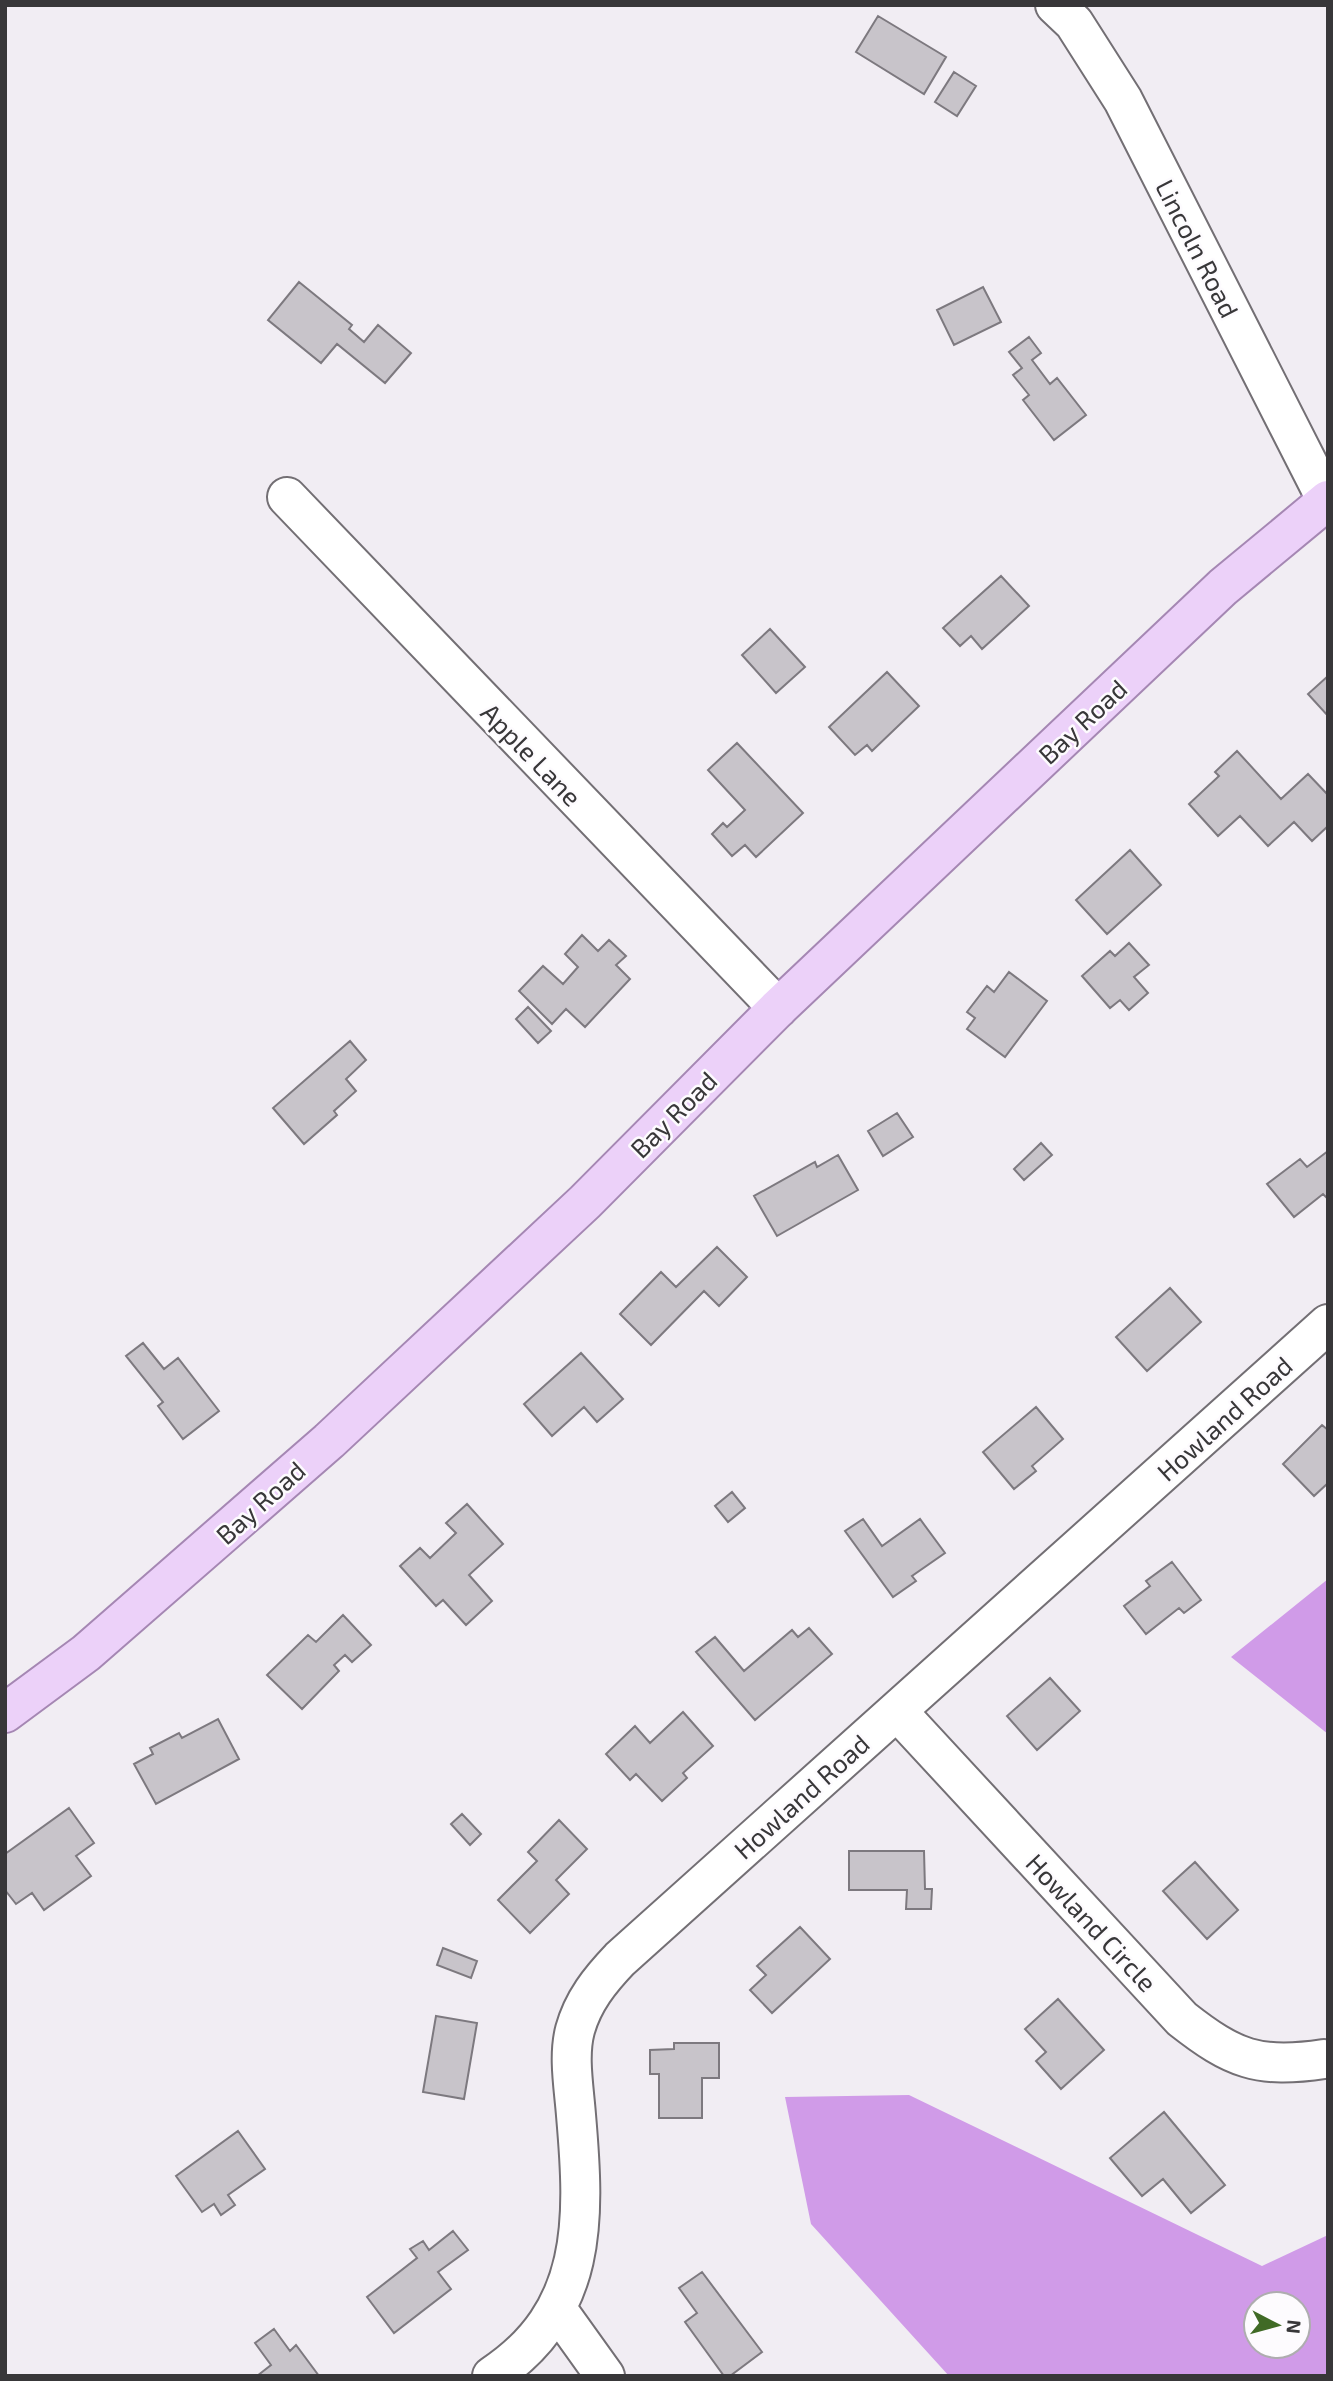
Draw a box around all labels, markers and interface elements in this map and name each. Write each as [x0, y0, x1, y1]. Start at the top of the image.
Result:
street label: Lincoln Road [1150, 174, 1246, 322]
street label: Bay Road [1031, 672, 1133, 770]
street label: Apple Lane [476, 696, 588, 812]
street label: Bay Road [623, 1064, 723, 1164]
street label: Howland Road [1150, 1349, 1298, 1487]
street label: Bay Road [209, 1454, 311, 1550]
street label: Howland Road [727, 1727, 875, 1865]
street label: Howland Circle [1020, 1847, 1164, 1997]
north arrow [1242, 2290, 1312, 2360]
text: N [1282, 2319, 1307, 2335]

